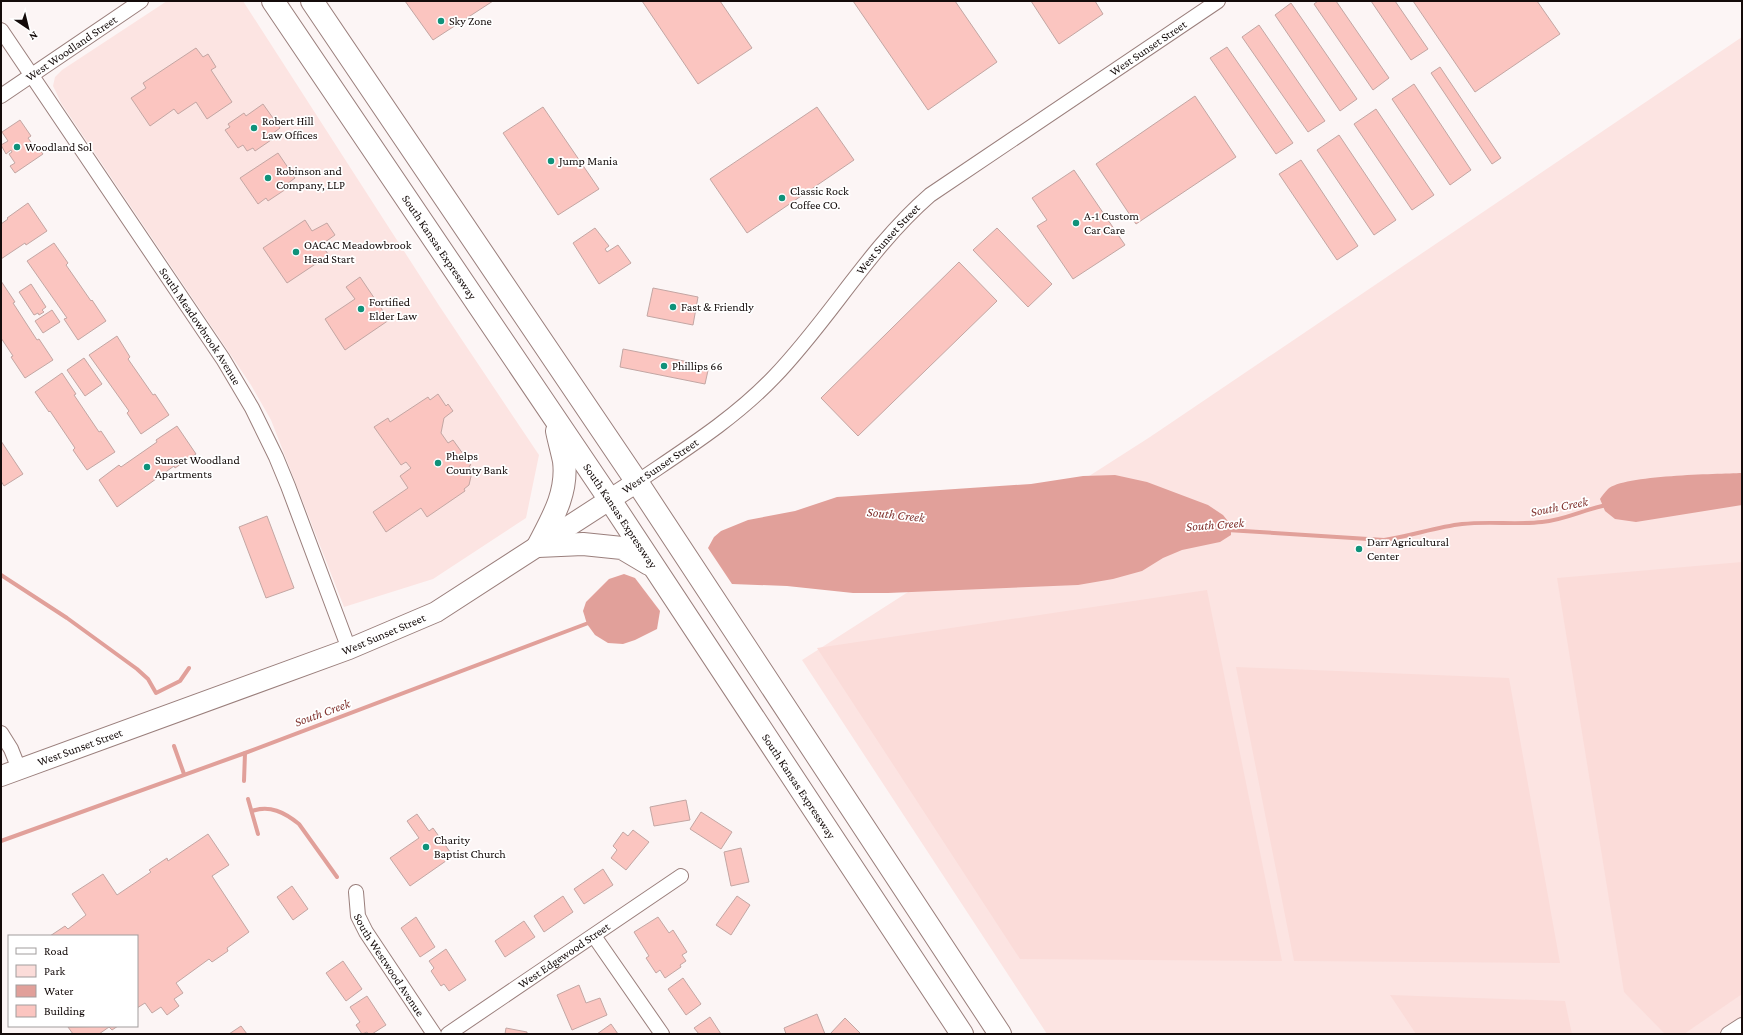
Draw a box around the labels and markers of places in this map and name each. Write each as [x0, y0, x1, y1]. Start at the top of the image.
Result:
place label: Sky Zone [449, 14, 492, 28]
marker: Sky Zone [436, 16, 446, 26]
place label: Robert Hill Law Offices [262, 114, 318, 142]
marker: Robert Hill Law Offices [249, 123, 259, 133]
place label: Woodland Sol [25, 140, 92, 154]
marker: Woodland Sol [12, 142, 22, 152]
place label: Jump Mania [558, 154, 618, 168]
marker: Jump Mania [546, 156, 556, 166]
place label: Robinson and Company, LLP [276, 164, 345, 192]
marker: Robinson and Company, LLP [263, 173, 273, 183]
place label: Classic Rock Coffee CO. [790, 184, 849, 212]
marker: Classic Rock Coffee CO. [777, 193, 787, 203]
place label: A-1 Custom Car Care [1084, 209, 1139, 237]
marker: A-1 Custom Car Care [1071, 218, 1081, 228]
place label: OACAC Meadowbrook Head Start [304, 238, 412, 266]
marker: OACAC Meadowbrook Head Start [291, 247, 301, 257]
place label: Fortified Elder Law [369, 295, 417, 323]
place label: Fast & Friendly [681, 300, 754, 314]
marker: Fast & Friendly [668, 302, 678, 312]
marker: Fortified Elder Law [356, 304, 366, 314]
place label: Phillips 66 [672, 359, 723, 373]
marker: Phillips 66 [659, 361, 669, 371]
place label: Phelps County Bank [446, 449, 508, 477]
place label: Sunset Woodland Apartments [155, 453, 241, 481]
marker: Phelps County Bank [433, 458, 443, 468]
marker: Sunset Woodland Apartments [142, 462, 152, 472]
place label: Darr Agricultural Center [1367, 535, 1449, 563]
marker: Darr Agricultural Center [1354, 544, 1364, 554]
place label: Charity Baptist Church [434, 833, 506, 861]
marker: Charity Baptist Church [421, 842, 431, 852]

